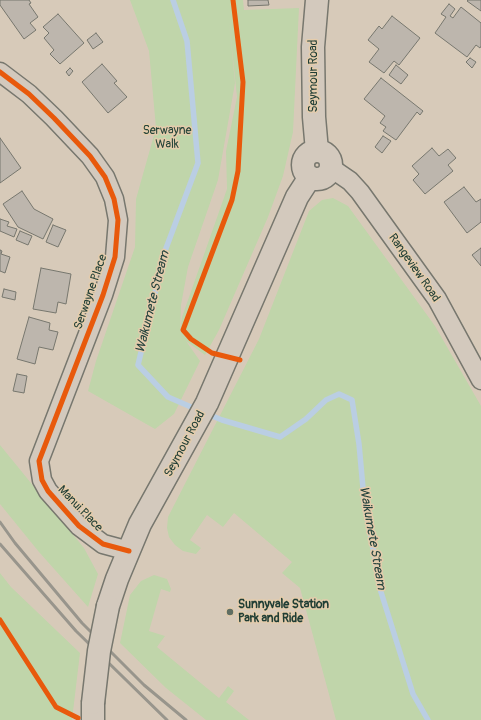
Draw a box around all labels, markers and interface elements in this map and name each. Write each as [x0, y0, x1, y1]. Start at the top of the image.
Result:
street label: Seymour Road [307, 40, 321, 112]
park label: Serwayne Walk [143, 124, 191, 152]
street label: Rangeview Road [385, 231, 443, 305]
water label: Waikumete Stream [133, 249, 173, 355]
street label: Serwayne Place [71, 253, 111, 331]
street label: Seymour Road [162, 408, 208, 480]
street label: Manui Place [55, 483, 105, 535]
water label: Waikumete Stream [355, 485, 389, 591]
place label: Sunnyvale Station Park and Ride [238, 598, 329, 626]
marker: Sunnyvale Station Park and Ride [225, 607, 235, 617]

